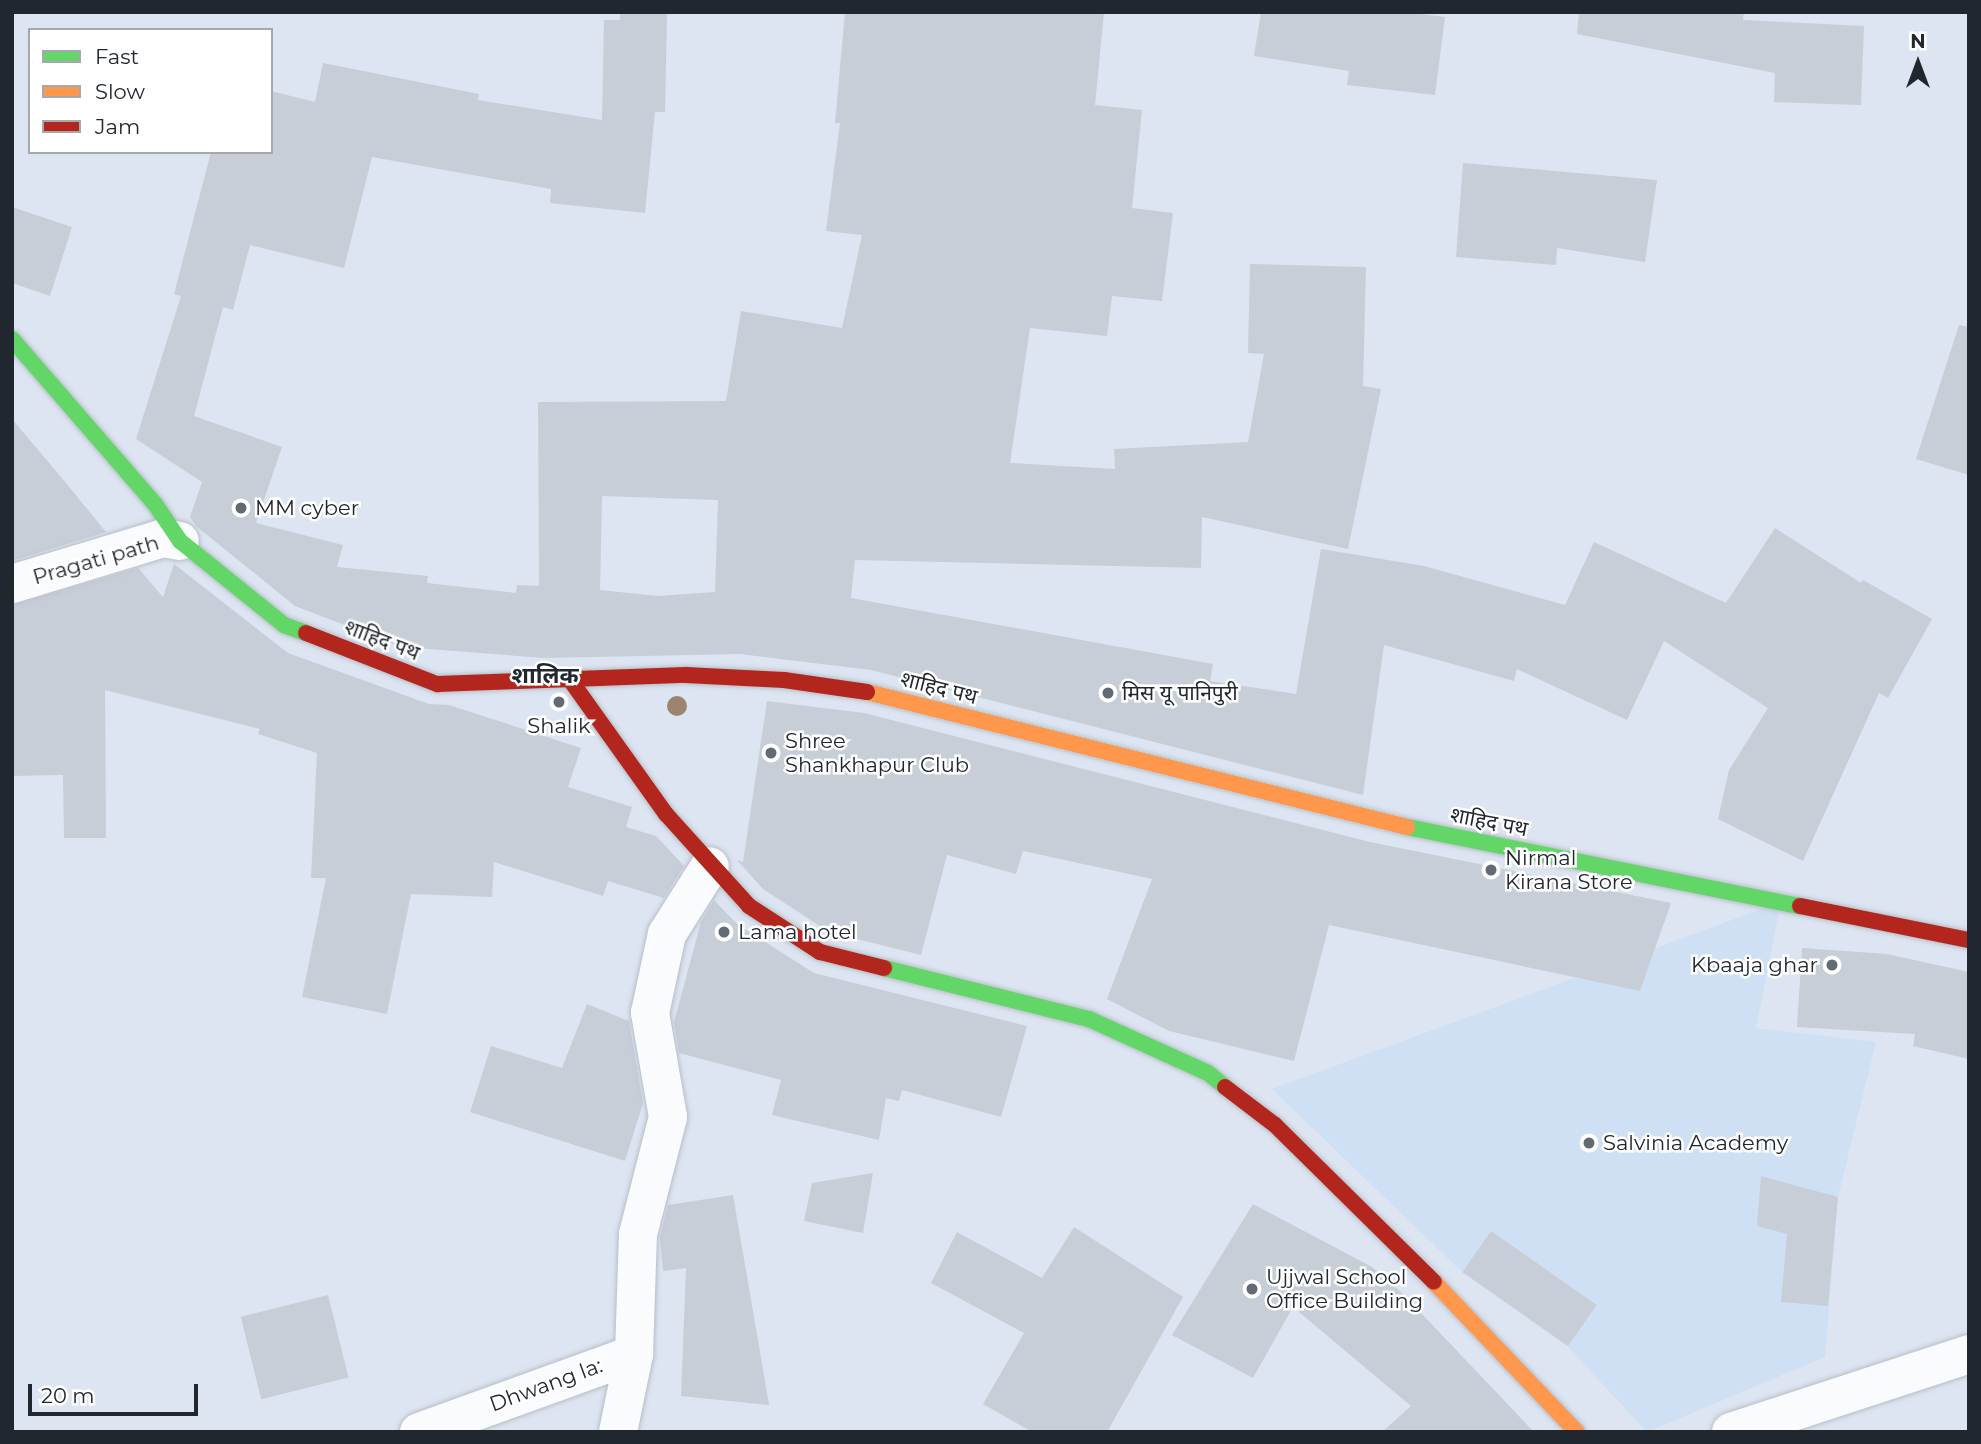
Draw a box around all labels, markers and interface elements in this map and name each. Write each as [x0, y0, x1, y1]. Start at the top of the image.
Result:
legend [28, 28, 273, 154]
north arrow [1883, 28, 1953, 98]
text: N [1910, 30, 1926, 53]
text: Fast [95, 44, 139, 69]
text: Slow [95, 79, 145, 104]
text: Jam [95, 114, 140, 139]
place label: MM cyber [255, 495, 359, 521]
marker: MM cyber [233, 500, 249, 516]
street label: Pragati path [30, 530, 162, 590]
street label: शाहिद पथ [341, 614, 423, 666]
district label: शालिक [511, 661, 579, 689]
street label: शाहिद पथ [898, 666, 980, 710]
place label: मिस यू पानिपुरी [1122, 680, 1238, 706]
marker: मिस यू पानिपुरी [1100, 685, 1116, 701]
marker: Shalik [551, 694, 567, 710]
place label: Shalik [527, 713, 591, 739]
place label: Shree Shankhapur Club [785, 728, 969, 778]
marker: Shree Shankhapur Club [763, 745, 779, 761]
street label: शाहिद पथ [1448, 802, 1530, 842]
place label: Nirmal Kirana Store [1505, 845, 1633, 895]
marker: Nirmal Kirana Store [1483, 862, 1499, 878]
place label: Lama hotel [738, 919, 857, 945]
marker: Lama hotel [716, 924, 732, 940]
place label: Kbaaja ghar [1691, 952, 1818, 978]
marker: Kbaaja ghar [1824, 957, 1840, 973]
place label: Salvinia Academy [1603, 1130, 1788, 1156]
marker: Salvinia Academy [1581, 1135, 1597, 1151]
place label: Ujjwal School Office Building [1266, 1264, 1423, 1314]
marker: Ujjwal School Office Building [1244, 1281, 1260, 1297]
street label: Dhwang la: [486, 1353, 606, 1417]
scale bar [32, 1370, 201, 1414]
text: 20 m [41, 1383, 95, 1408]

